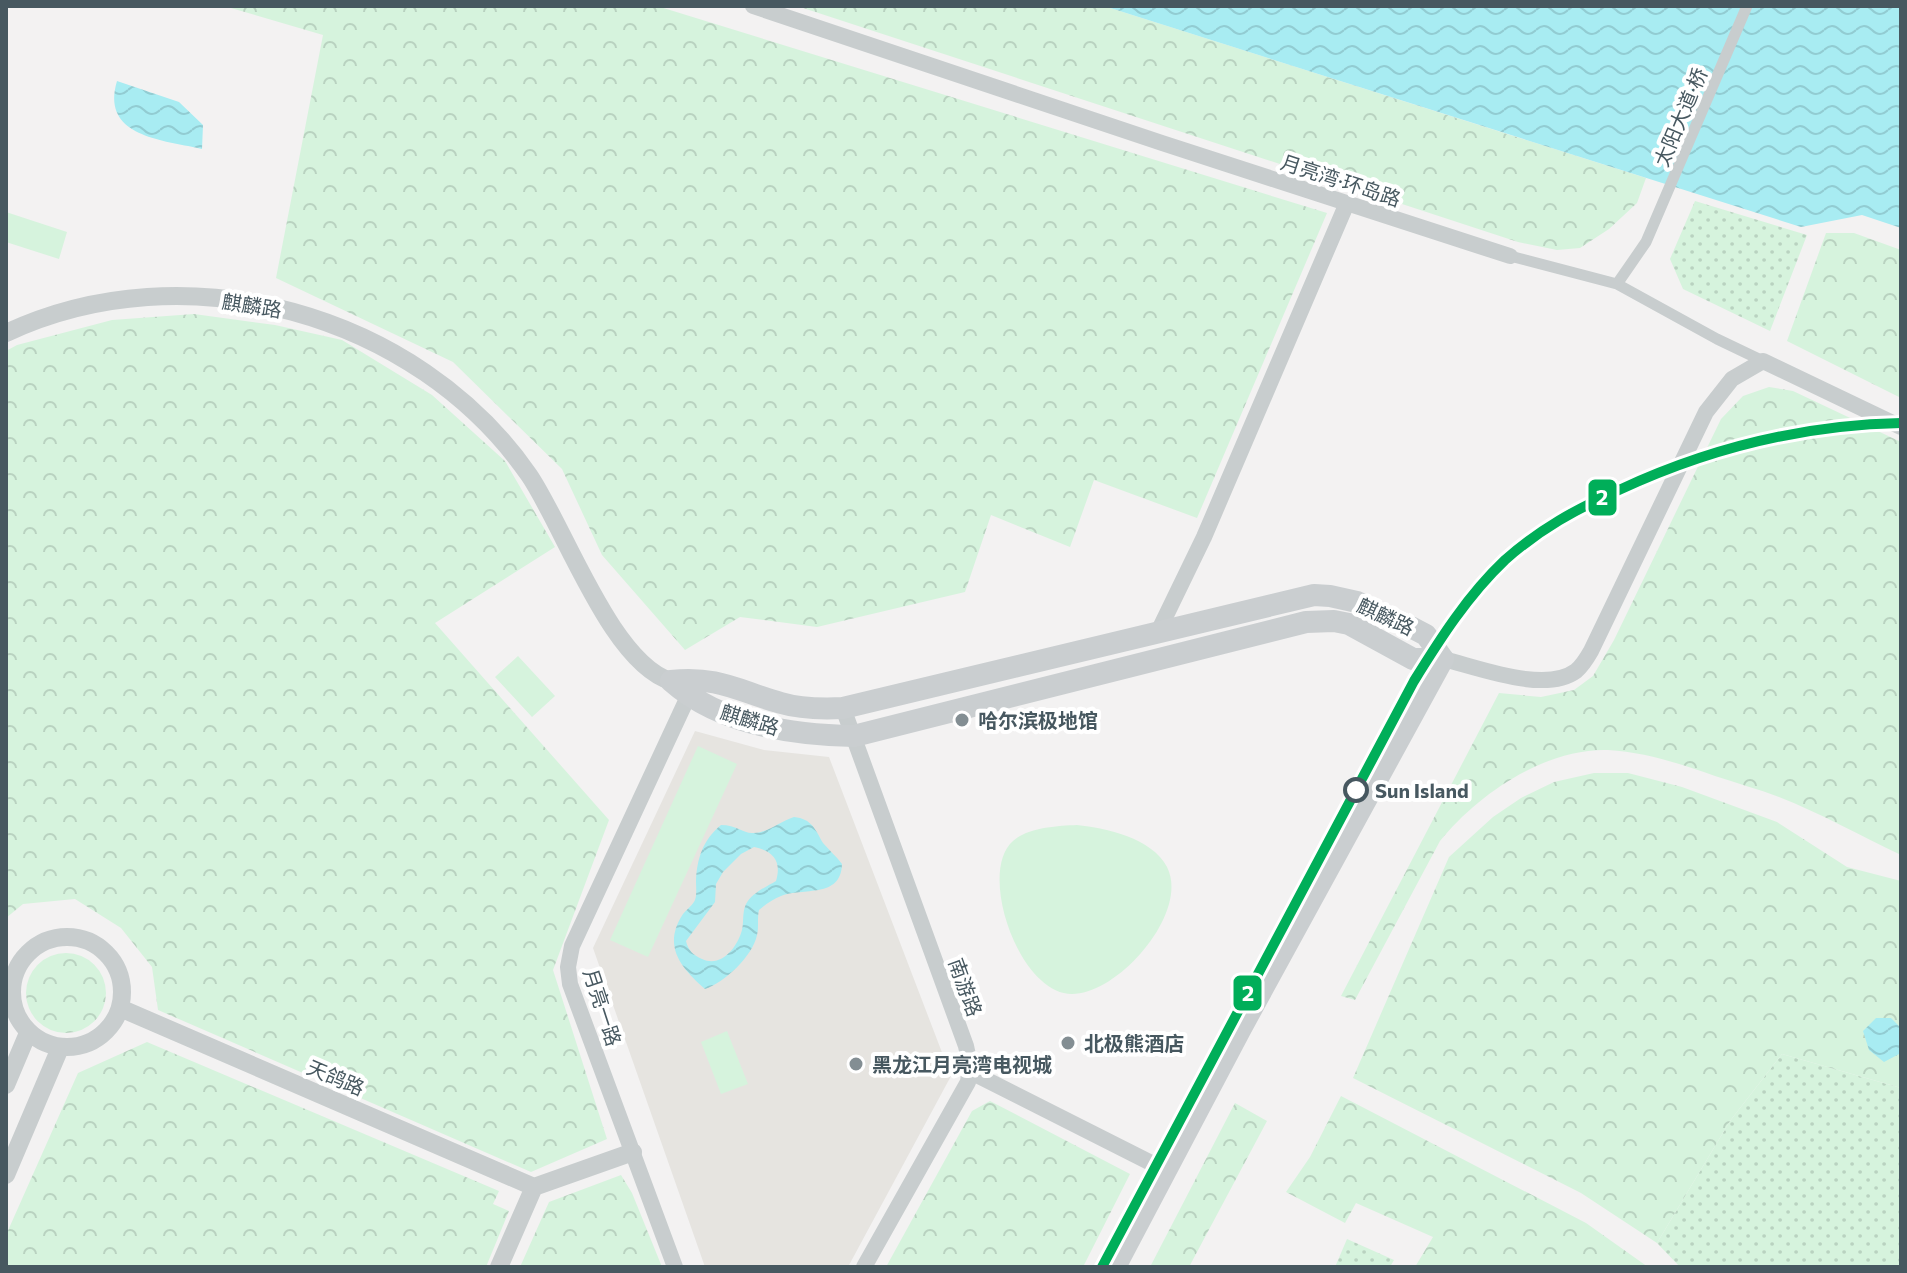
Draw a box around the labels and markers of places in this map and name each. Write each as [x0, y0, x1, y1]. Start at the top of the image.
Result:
place label: 哈尔滨极地馆 [978, 708, 1098, 732]
marker: 哈尔滨极地馆 [953, 711, 971, 729]
marker: Sun Island [1344, 778, 1368, 802]
place label: Sun Island [1375, 778, 1469, 802]
place label: 北极熊酒店 [1084, 1031, 1184, 1055]
marker: 北极熊酒店 [1059, 1034, 1077, 1052]
place label: 黑龙江月亮湾电视城 [872, 1052, 1052, 1076]
marker: 黑龙江月亮湾电视城 [847, 1055, 865, 1073]

